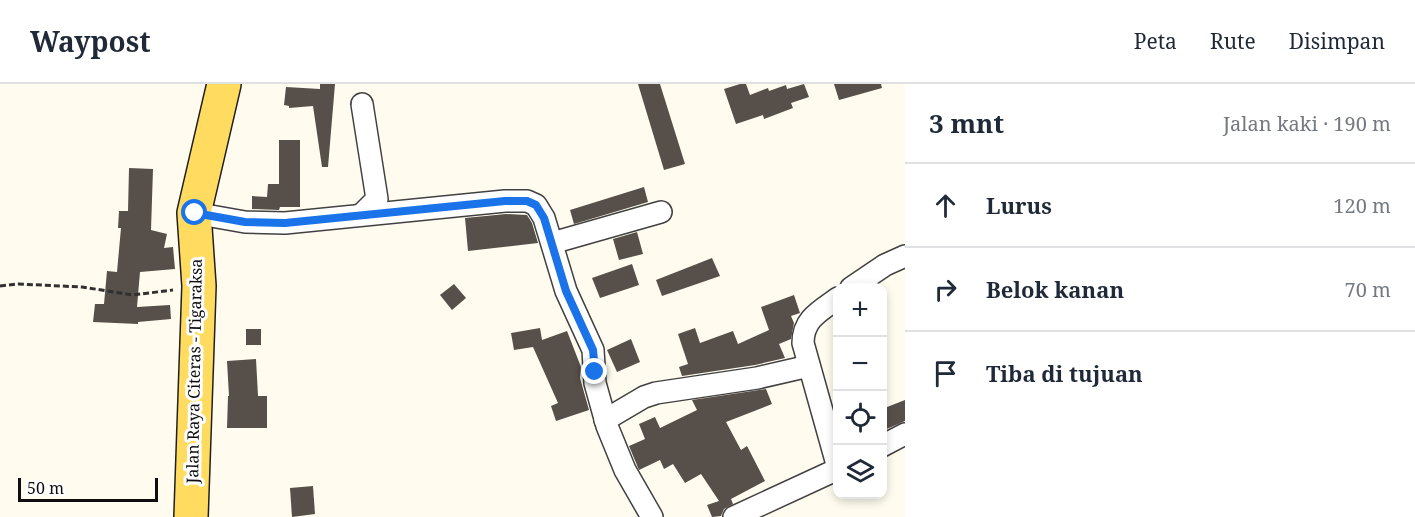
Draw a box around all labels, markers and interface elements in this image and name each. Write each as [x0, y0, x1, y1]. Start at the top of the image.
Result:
text: Waypost [30, 22, 151, 60]
text: Peta [1134, 27, 1177, 55]
text: Rute [1210, 27, 1256, 55]
text: Disimpan [1289, 27, 1385, 55]
text: 3 mnt [929, 105, 1004, 141]
text: Jalan kaki · 190 m [1223, 110, 1391, 137]
icon: ahead [929, 189, 962, 222]
text: Lurus [986, 190, 1052, 220]
text: 120 m [1333, 192, 1391, 219]
route start [181, 199, 207, 225]
street label: Jalan Raya Citeras - Tigaraksa [181, 258, 207, 485]
icon: right [929, 273, 962, 306]
text: Belok kanan [986, 274, 1124, 304]
text: 70 m [1345, 276, 1391, 303]
map controls [833, 283, 887, 499]
button: + [833, 283, 887, 337]
button: − [833, 337, 887, 391]
icon: arrive [929, 357, 962, 390]
route end [581, 358, 607, 384]
text: Tiba di tujuan [986, 358, 1143, 388]
button: locate [833, 391, 887, 445]
button: layers [833, 445, 887, 499]
scale bar [18, 475, 158, 502]
text: 50 m [27, 477, 64, 499]

